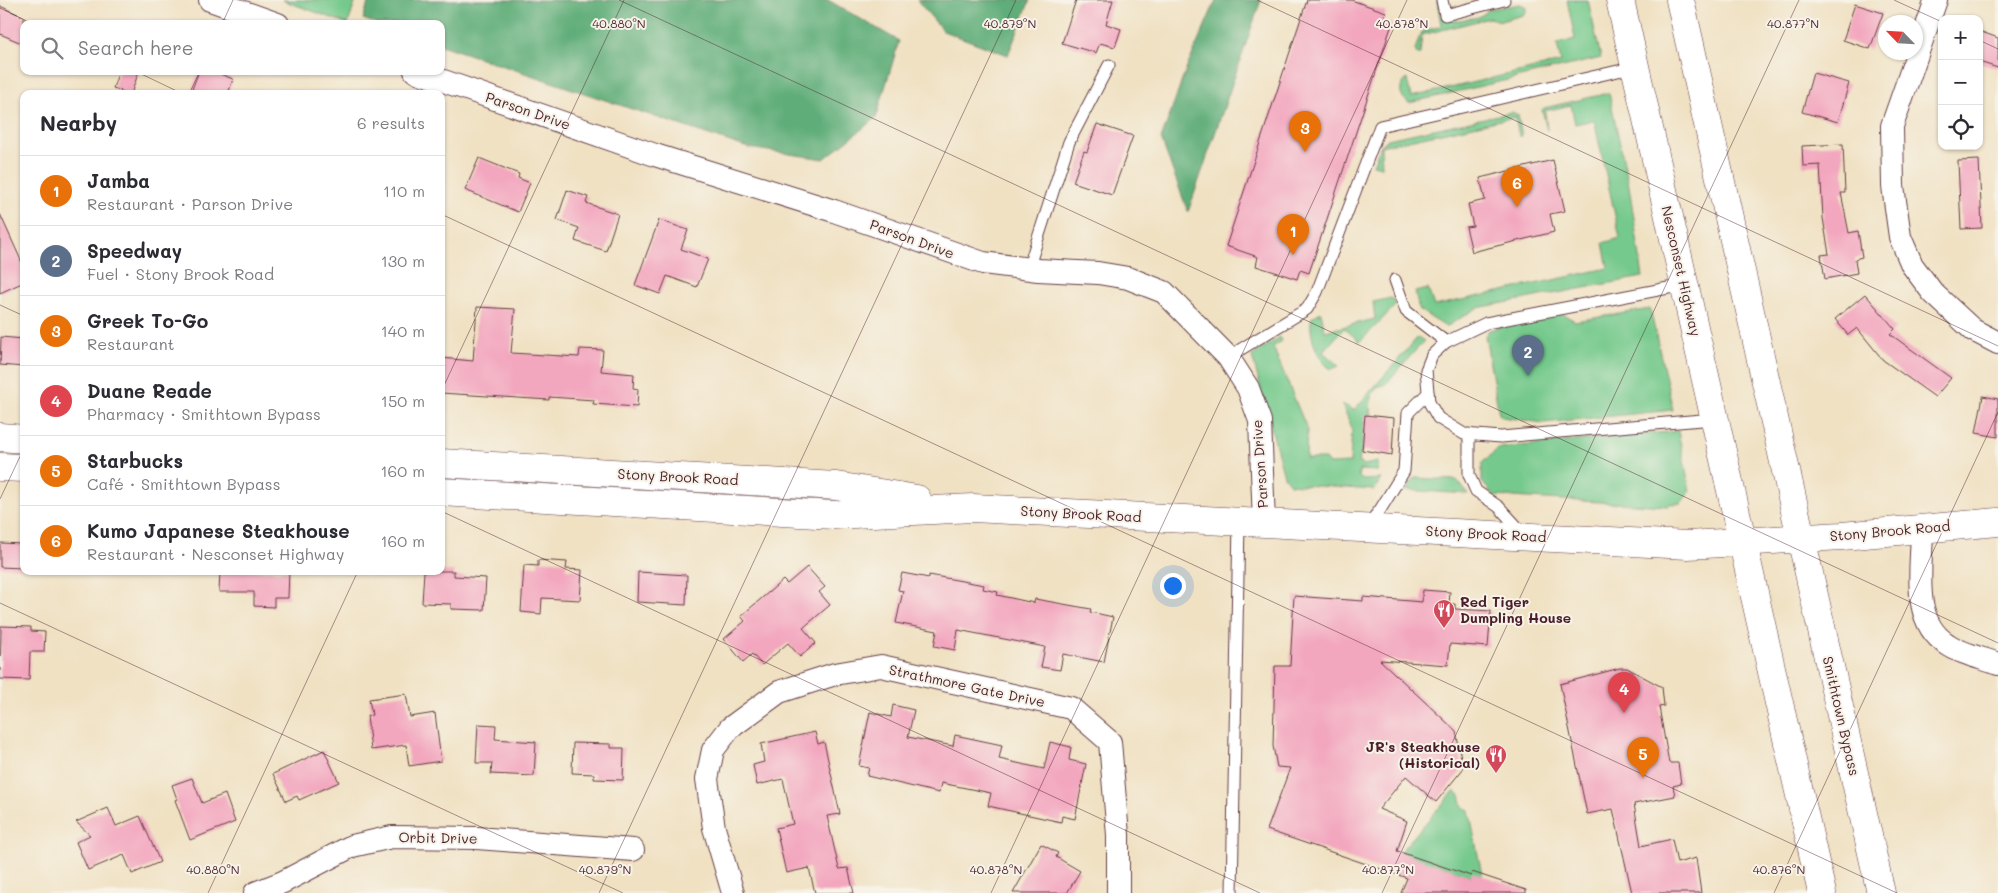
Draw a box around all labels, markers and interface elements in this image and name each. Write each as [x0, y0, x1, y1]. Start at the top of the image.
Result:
text: 40.880°N [592, 15, 646, 31]
text: 40.879°N [984, 15, 1036, 31]
text: 40.878°N [1376, 15, 1428, 31]
text: 40.877°N [1767, 15, 1819, 31]
north arrow [1878, 15, 1923, 60]
map controls [1938, 15, 1983, 150]
button: + [1938, 15, 1983, 60]
search box [20, 20, 445, 75]
icon: search [38, 34, 66, 62]
text: Search here [78, 35, 194, 60]
button: − [1938, 60, 1983, 105]
street label: Parson Drive [483, 87, 573, 134]
button: locate [1938, 105, 1983, 150]
text: Nearby [40, 109, 117, 136]
pin: 3 [1289, 111, 1321, 152]
text: 6 results [357, 112, 425, 133]
pin: 6 [1501, 166, 1533, 207]
text: Jamba [87, 168, 150, 193]
text: 1 [52, 180, 60, 201]
text: 110 m [383, 180, 425, 201]
text: Restaurant · Parson Drive [87, 193, 293, 214]
street label: Nesconset Highway [1657, 204, 1706, 338]
street label: Parson Drive [867, 214, 957, 263]
pin: 1 [1277, 214, 1309, 255]
text: Speedway [87, 238, 182, 263]
text: 2 [52, 250, 60, 271]
text: 130 m [381, 250, 425, 271]
text: Fuel · Stony Brook Road [87, 263, 274, 284]
text: Greek To-Go [87, 308, 208, 333]
text: 3 [51, 320, 61, 341]
text: 140 m [381, 320, 425, 341]
text: Restaurant [87, 333, 175, 354]
pin: 2 [1512, 335, 1544, 376]
text: Duane Reade [87, 378, 212, 403]
text: 4 [51, 390, 61, 411]
text: 150 m [381, 390, 425, 411]
text: Pharmacy · Smithtown Bypass [87, 403, 321, 424]
street label: Parson Drive [1247, 419, 1272, 509]
text: Starbucks [87, 448, 183, 473]
text: 5 [51, 460, 61, 481]
text: 160 m [380, 460, 425, 481]
street label: Stony Brook Road [617, 464, 739, 489]
text: Café · Smithtown Bypass [87, 473, 280, 494]
street label: Stony Brook Road [1020, 501, 1142, 526]
street label: Stony Brook Road [1829, 516, 1951, 545]
text: Kumo Japanese Steakhouse [87, 518, 350, 543]
street label: Stony Brook Road [1425, 521, 1547, 546]
text: 6 [51, 530, 61, 551]
text: 160 m [380, 530, 425, 551]
text: Restaurant · Nesconset Highway [87, 543, 344, 564]
your location [1160, 573, 1186, 599]
place label: Red Tiger Dumpling House [1460, 592, 1571, 627]
restaurant icon: Red Tiger Dumpling House [1432, 598, 1456, 629]
street label: Smithtown Bypass [1819, 654, 1864, 777]
street label: Strathmore Gate Drive [887, 660, 1047, 711]
pin: 4 [1608, 672, 1640, 713]
place label: JR's Steakhouse (Historical) [1366, 737, 1480, 772]
pin: 5 [1627, 737, 1659, 778]
restaurant icon: JR's Steakhouse (Historical) [1484, 743, 1508, 774]
street label: Orbit Drive [398, 827, 478, 848]
text: 40.880°N [186, 861, 240, 877]
text: 40.879°N [579, 861, 631, 877]
text: 40.878°N [970, 861, 1022, 877]
text: 40.877°N [1362, 861, 1414, 877]
text: 40.876°N [1753, 861, 1805, 877]

